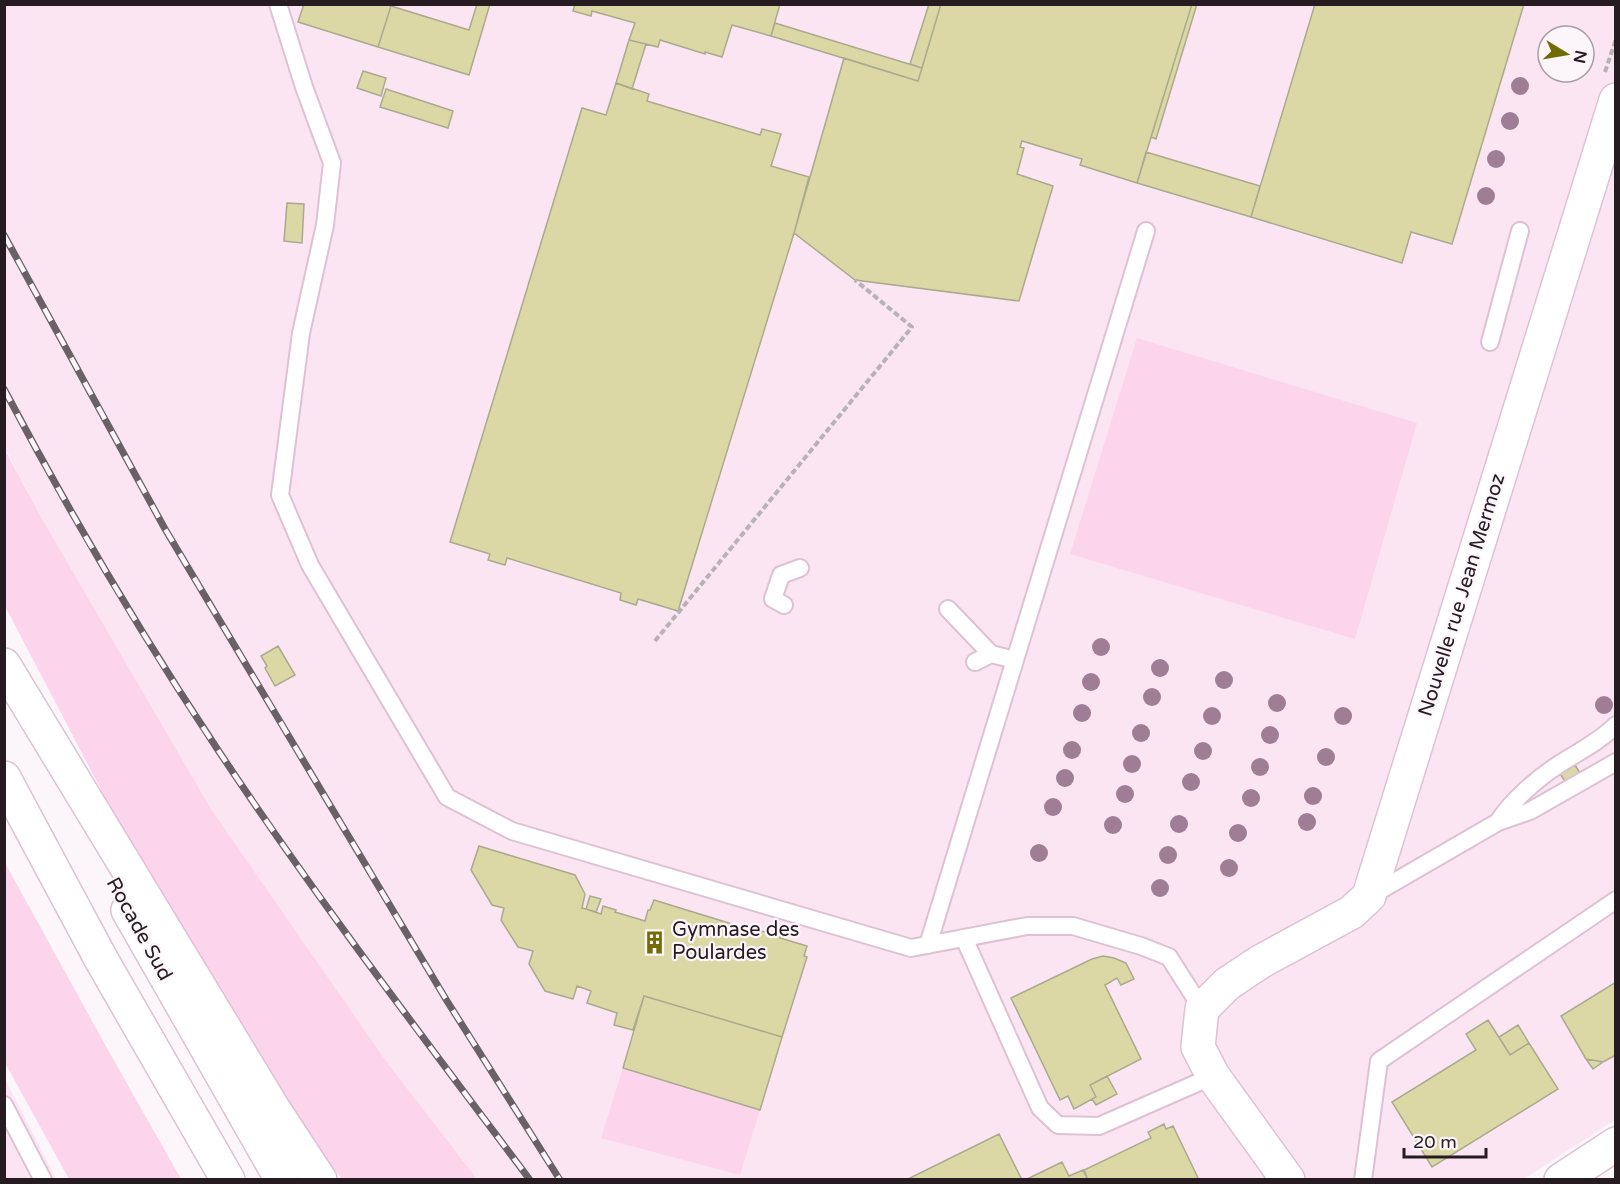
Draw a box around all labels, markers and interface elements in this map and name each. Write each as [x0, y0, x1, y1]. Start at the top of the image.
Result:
north arrow [1536, 24, 1596, 84]
text: N [1569, 48, 1591, 65]
street label: Nouvelle rue Jean Mermoz [1414, 471, 1510, 719]
street label: Rocade Sud [101, 873, 177, 985]
place label: Gymnase des Poulardes [672, 918, 799, 965]
building icon: Gymnase des Poulardes [641, 929, 667, 955]
scale bar [1404, 1121, 1486, 1159]
text: 20 m [1413, 1131, 1457, 1153]

